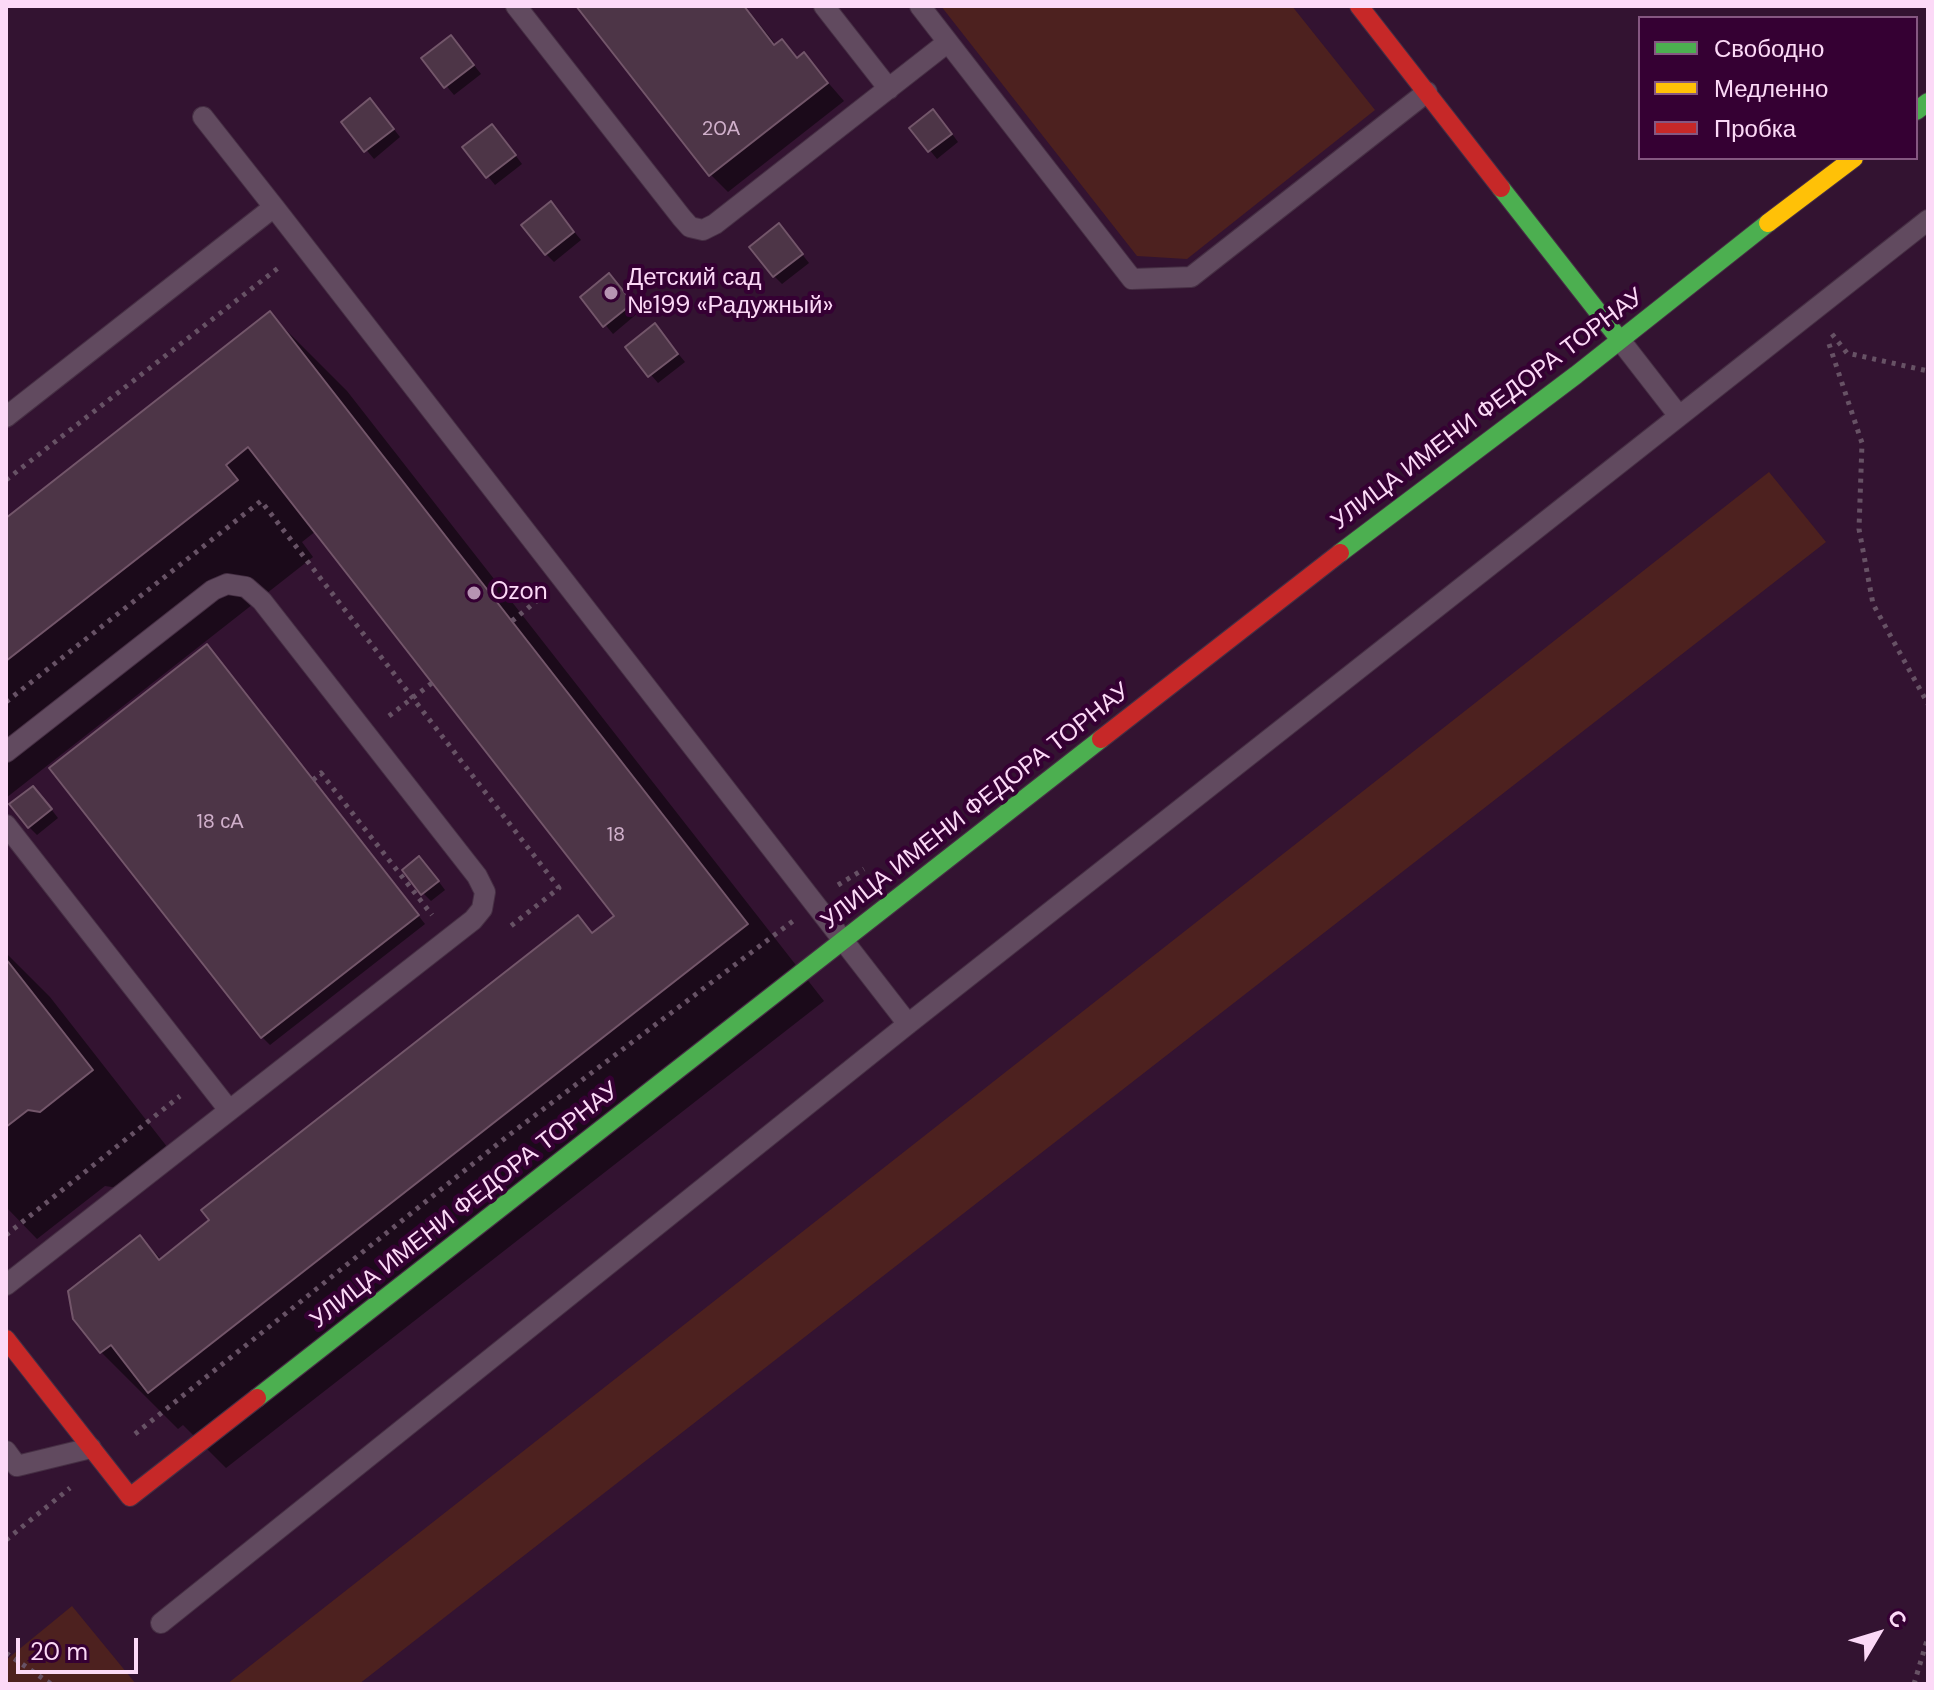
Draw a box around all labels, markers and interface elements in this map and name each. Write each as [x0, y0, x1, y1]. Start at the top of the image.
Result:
legend [1638, 16, 1918, 160]
text: Свободно [1714, 33, 1824, 64]
text: Медленно [1714, 73, 1828, 104]
text: Пробка [1714, 113, 1796, 144]
house number: 20А [702, 118, 740, 142]
place label: Детский сад №199 «Радужный» [627, 265, 833, 321]
street label: УЛИЦА ИМЕНИ ФЕДОРА ТОРНАУ [1326, 283, 1650, 537]
marker: Детский сад №199 «Радужный» [602, 284, 620, 302]
place label: Ozon [490, 579, 548, 607]
marker: Ozon [465, 584, 483, 602]
street label: УЛИЦА ИМЕНИ ФЕДОРА ТОРНАУ [816, 678, 1136, 936]
house number: 18 сА [196, 811, 244, 835]
house number: 18 [607, 824, 625, 848]
street label: УЛИЦА ИМЕНИ ФЕДОРА ТОРНАУ [305, 1077, 625, 1335]
north arrow [1838, 1594, 1918, 1674]
text: С [1881, 1604, 1914, 1634]
scale bar [20, 1622, 142, 1672]
text: 20 m [30, 1636, 88, 1667]

